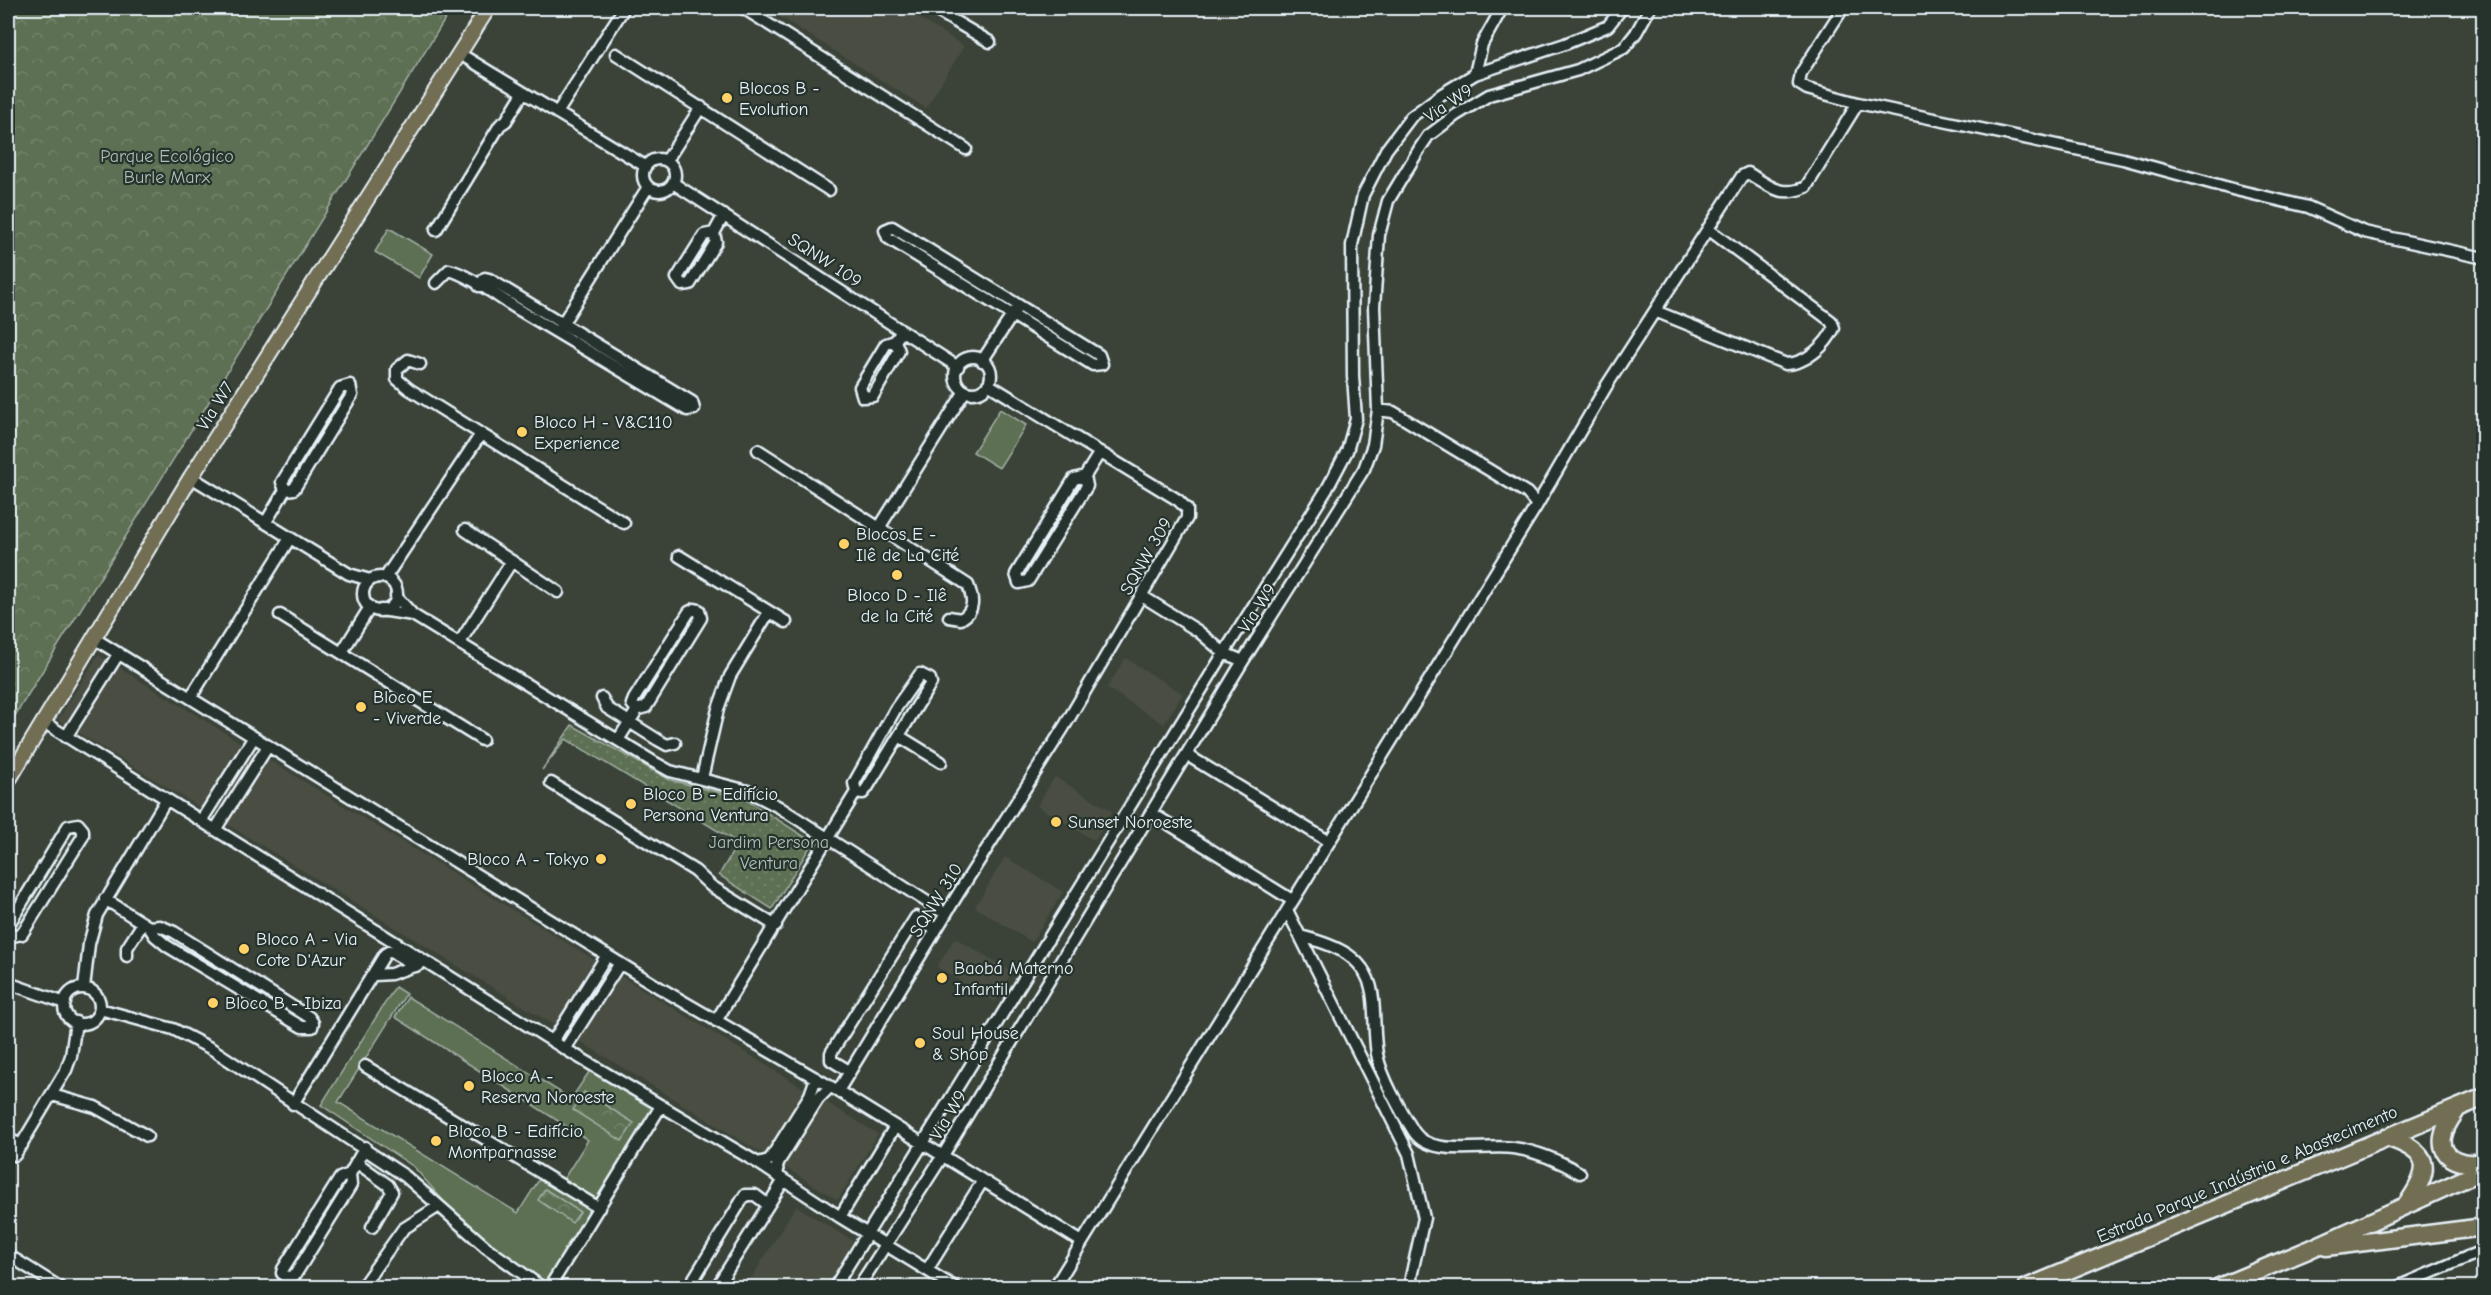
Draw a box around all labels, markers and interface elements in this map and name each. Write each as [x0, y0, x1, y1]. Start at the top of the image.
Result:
place label: Blocos B - Evolution [739, 78, 820, 120]
street label: Via W9 [1420, 80, 1477, 127]
marker: Blocos B - Evolution [720, 91, 734, 105]
park label: Parque Ecológico Burle Marx [100, 146, 234, 188]
street label: SQNW 109 [784, 229, 866, 292]
street label: Via W7 [192, 378, 239, 434]
place label: Bloco H - V&C110 Experience [534, 412, 673, 454]
marker: Bloco H - V&C110 Experience [515, 425, 529, 439]
street label: SQNW 309 [1116, 514, 1177, 599]
place label: Blocos E - Ilê de La Cité [856, 524, 959, 566]
marker: Blocos E - Ilê de La Cité [837, 537, 851, 551]
marker: Bloco D - Ilê de la Cité [890, 568, 904, 582]
street label: Via W9 [1234, 580, 1281, 637]
place label: Bloco D - Ilê de la Cité [847, 585, 947, 627]
place label: Bloco E - Viverde [373, 687, 441, 729]
marker: Bloco E - Viverde [354, 700, 368, 714]
place label: Bloco B - Edifício Persona Ventura [643, 784, 778, 826]
marker: Bloco B - Edifício Persona Ventura [624, 797, 638, 811]
place label: Sunset Noroeste [1068, 812, 1193, 833]
marker: Sunset Noroeste [1049, 815, 1063, 829]
park label: Jardim Persona Ventura [709, 832, 829, 874]
place label: Bloco A - Tokyo [467, 849, 589, 870]
marker: Bloco A - Tokyo [594, 852, 608, 866]
street label: SQNW 310 [905, 859, 967, 941]
place label: Bloco A - Via Cote D'Azur [256, 929, 358, 971]
marker: Bloco A - Via Cote D'Azur [237, 942, 251, 956]
place label: Baobá Materno Infantil [954, 958, 1074, 1000]
marker: Baobá Materno Infantil [935, 971, 949, 985]
place label: Bloco B - Ibiza [225, 993, 342, 1014]
marker: Bloco B - Ibiza [206, 996, 220, 1010]
place label: Soul House & Shop [932, 1023, 1019, 1065]
marker: Soul House & Shop [913, 1036, 927, 1050]
place label: Bloco A - Reserva Noroeste [481, 1066, 614, 1108]
marker: Bloco A - Reserva Noroeste [462, 1079, 476, 1093]
street label: Via W9 [925, 1087, 971, 1144]
street label: Estrada Parque Indústria e Abastecimento [2094, 1101, 2401, 1248]
place label: Bloco B - Edifício Montparnasse [448, 1121, 583, 1163]
marker: Bloco B - Edifício Montparnasse [429, 1134, 443, 1148]

